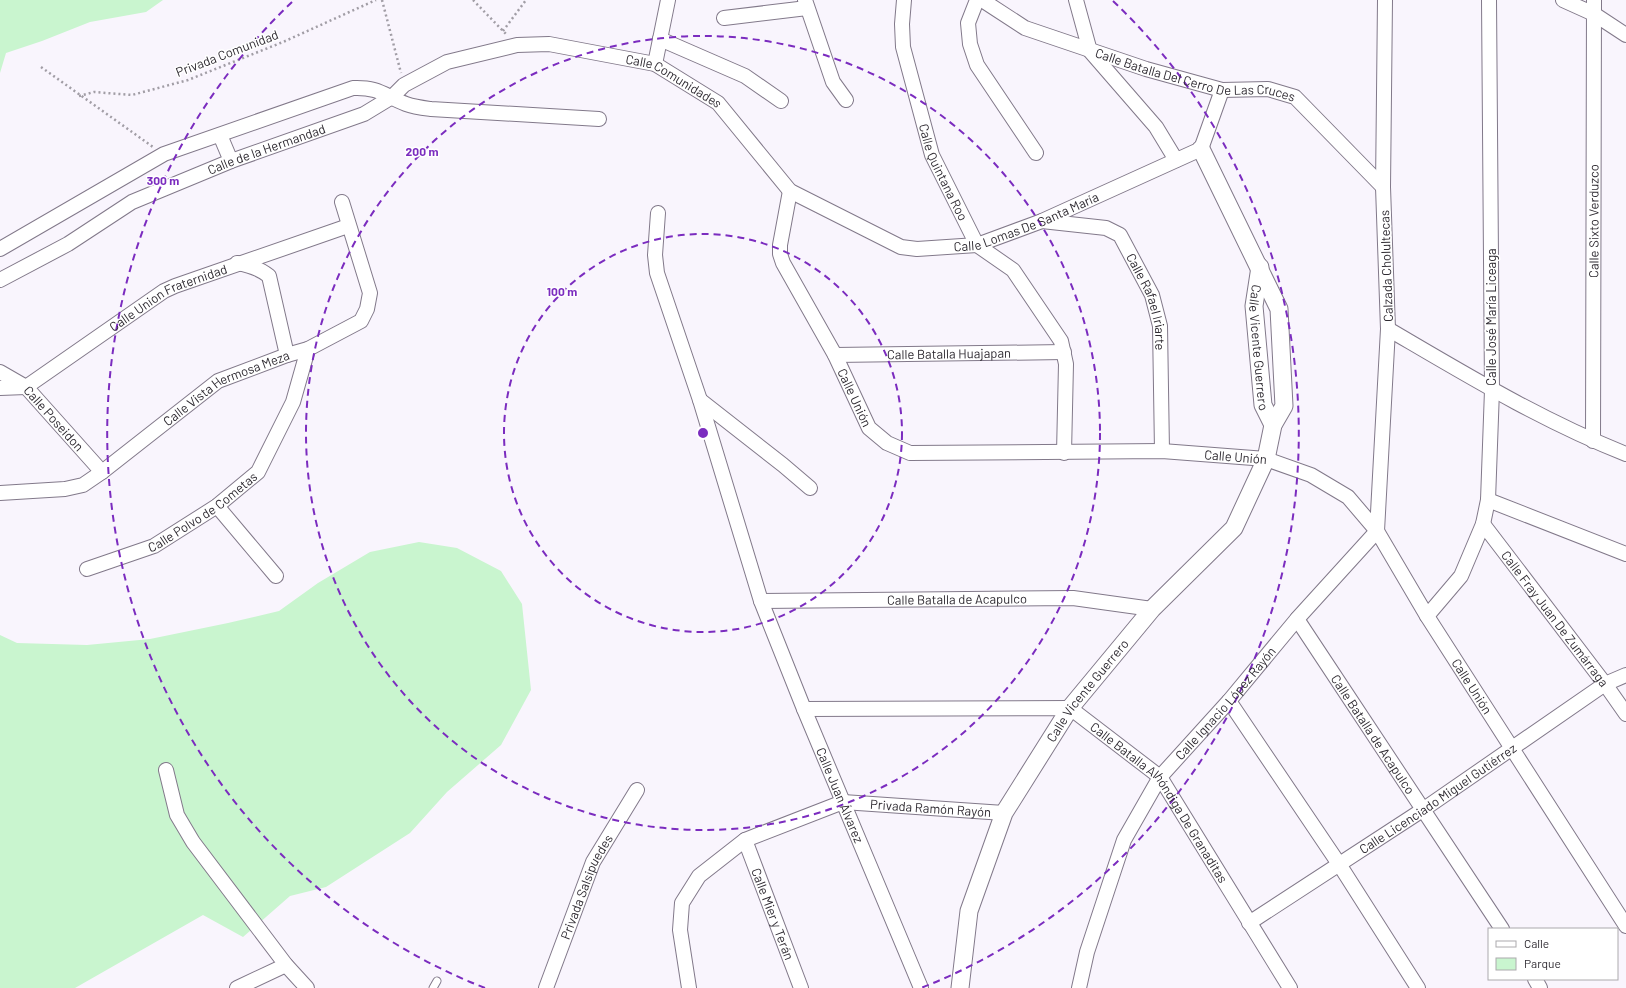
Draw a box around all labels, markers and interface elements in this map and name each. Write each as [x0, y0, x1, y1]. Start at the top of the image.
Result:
street label: Privada Comunidad [173, 26, 281, 80]
street label: Calle Batalla Del Cerro De Las Cruces [1093, 44, 1297, 105]
street label: Calle Comunidades [624, 51, 726, 111]
street label: Calle de la Hermandad [205, 120, 328, 178]
street label: Calle Quintana Roo [916, 122, 972, 223]
text: 200 m [406, 144, 438, 158]
street label: Calle Sixto Verduzco [1585, 164, 1602, 278]
text: 300 m [147, 173, 179, 187]
street label: Calle Lomas De Santa María [953, 189, 1101, 255]
street label: Calzada Cholultecas [1376, 210, 1396, 322]
street label: Calle José María Liceaga [1483, 248, 1499, 386]
street label: Calle Rafael Iriarte [1123, 250, 1168, 350]
street label: Calle Union Fraternidad [106, 261, 229, 335]
text: 100 m [547, 284, 577, 298]
street label: Calle Vicente Guerrero [1246, 284, 1272, 413]
street label: Calle Batalla Huajapan [887, 345, 1011, 362]
street label: Calle Vista Hermosa Meza [160, 347, 292, 429]
street label: Calle Unión [834, 366, 875, 429]
street label: Calle Poseidon [21, 382, 87, 454]
centre of rings [696, 426, 710, 440]
street label: Calle Unión [1204, 446, 1268, 467]
street label: Calle Polvo de Cometas [146, 468, 260, 555]
street label: Calle Fray Juan De Zumárraga [1498, 547, 1612, 690]
street label: Calle Batalla de Acapulco [887, 590, 1027, 608]
street label: Calle Vicente Guerrero [1043, 636, 1132, 745]
street label: Calle Ignacio López Rayón [1172, 643, 1279, 763]
street label: Calle Unión [1448, 655, 1496, 717]
street label: Calle Batalla de Acapulco [1328, 671, 1418, 797]
street label: Calle Batalla Alhóndiga De Granaditas [1087, 719, 1231, 886]
street label: Calle Licenciado Miguel Gutiérrez [1356, 740, 1519, 857]
street label: Calle Juan Álvarez [813, 745, 867, 845]
street label: Privada Ramón Rayón [870, 796, 992, 820]
street label: Privada Salsipuedes [557, 831, 616, 942]
street label: Calle Mier y Terán [748, 866, 798, 962]
legend [1488, 928, 1618, 980]
text: Calle [1524, 936, 1549, 950]
text: Parque [1524, 956, 1561, 970]

